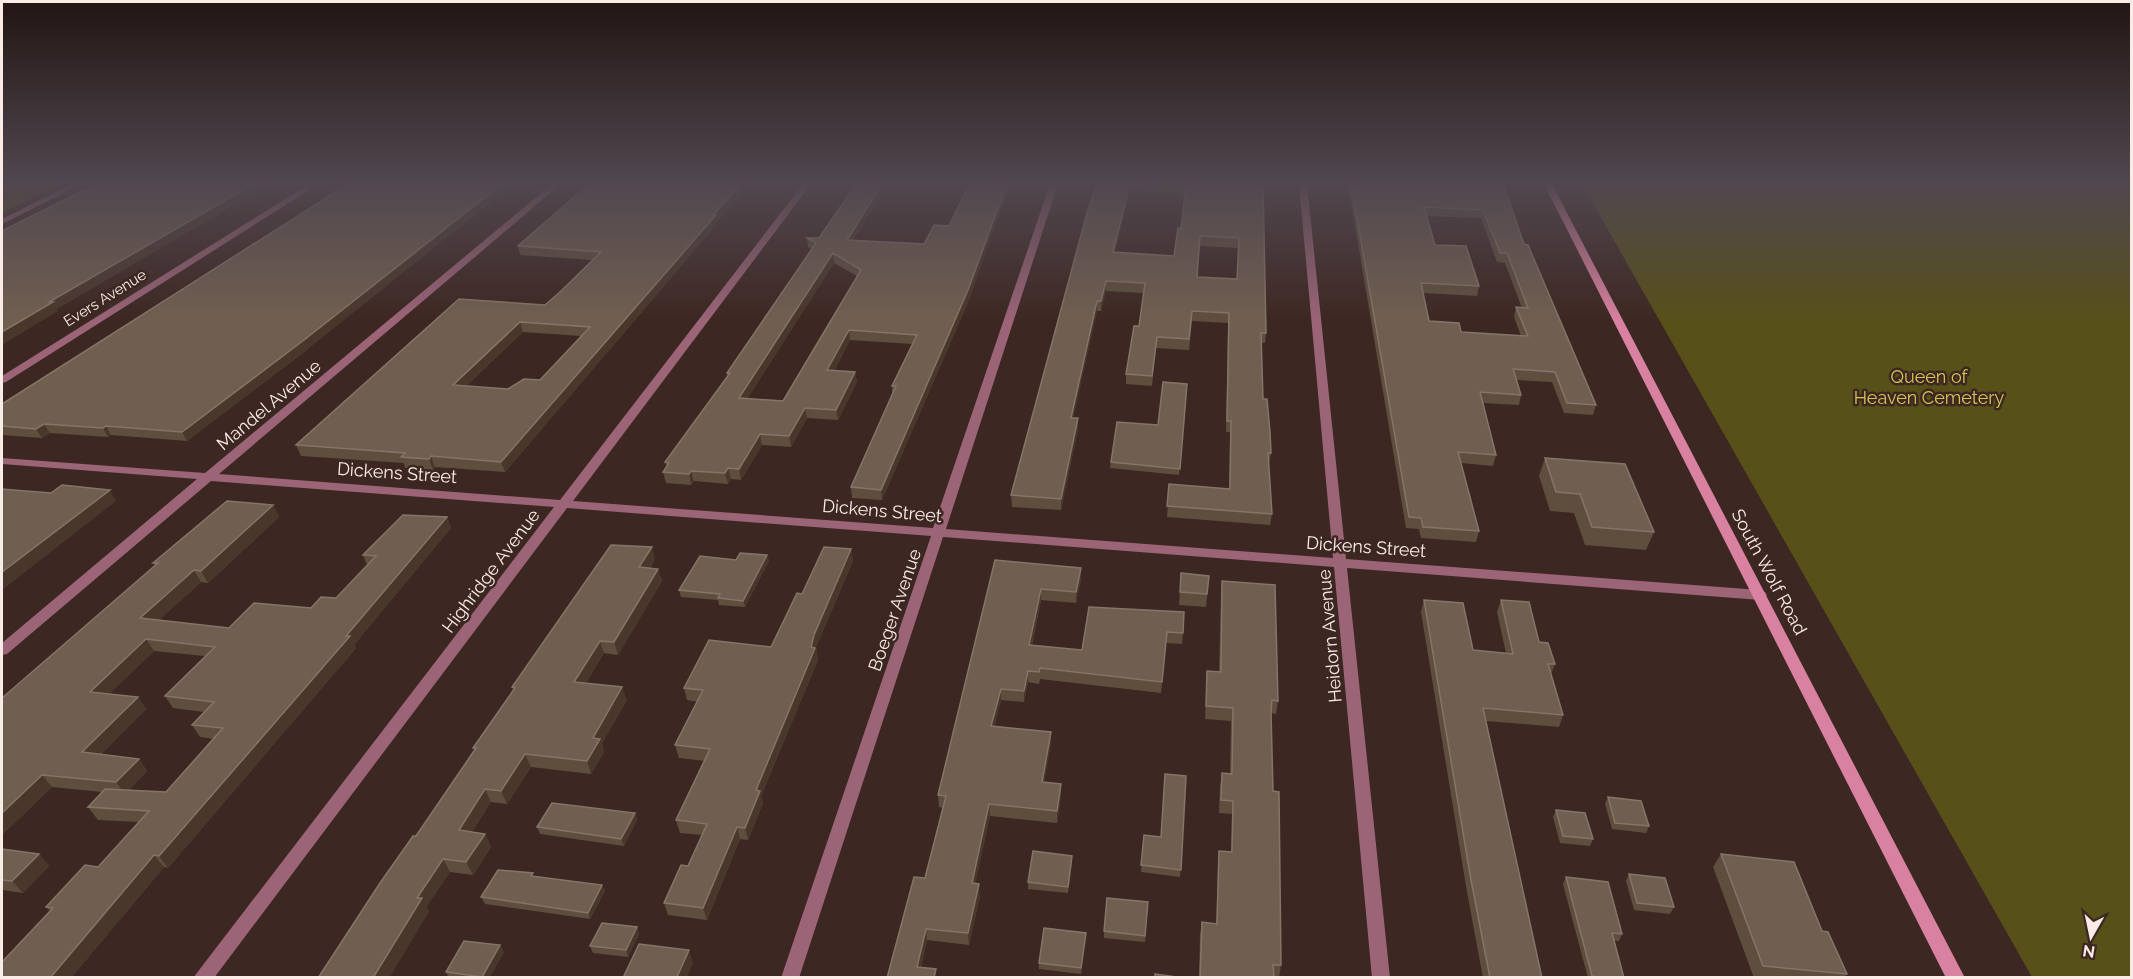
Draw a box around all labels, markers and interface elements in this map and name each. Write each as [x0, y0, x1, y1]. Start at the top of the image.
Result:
street label: Evers Avenue [60, 265, 150, 331]
street label: Mandel Avenue [212, 355, 325, 454]
park label: Queen of Heaven Cemetery [1854, 366, 2005, 408]
street label: Dickens Street [336, 458, 458, 487]
street label: Dickens Street [821, 495, 943, 526]
street label: Highridge Avenue [437, 504, 544, 637]
street label: South Wolf Road [1727, 505, 1811, 638]
street label: Dickens Street [1305, 532, 1427, 561]
street label: Boeger Avenue [864, 545, 925, 674]
street label: Heidorn Avenue [1313, 568, 1346, 703]
north arrow [2061, 907, 2121, 967]
text: N [2081, 941, 2096, 962]

